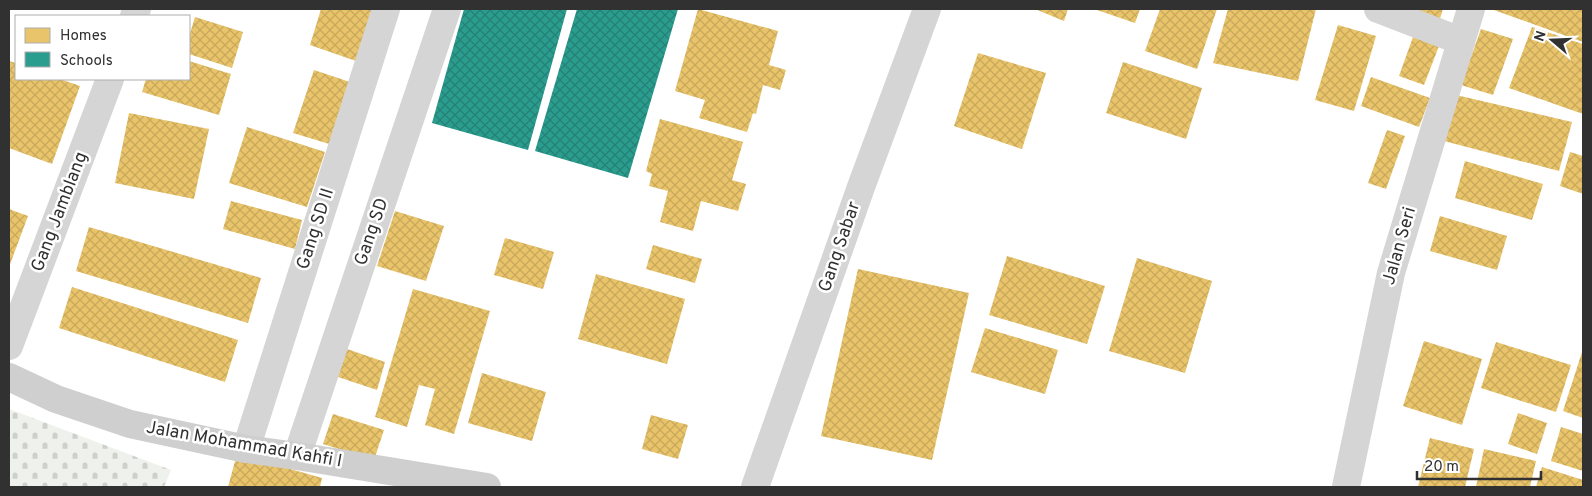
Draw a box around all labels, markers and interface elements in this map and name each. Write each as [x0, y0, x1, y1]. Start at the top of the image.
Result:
legend [15, 15, 190, 80]
north arrow [1527, 15, 1577, 65]
text: Homes [60, 27, 107, 46]
text: N [1531, 29, 1551, 44]
text: Schools [60, 52, 113, 71]
street label: Gang Jamblang [27, 149, 93, 275]
street label: Gang SD II [292, 185, 340, 273]
street label: Gang SD [350, 195, 394, 269]
street label: Gang Sabar [814, 199, 866, 295]
street label: Jalan Seri [1378, 204, 1422, 288]
street label: Jalan Mohammad Kahfi I [144, 416, 344, 474]
scale bar [1417, 448, 1541, 480]
text: 20 m [1424, 458, 1459, 477]

